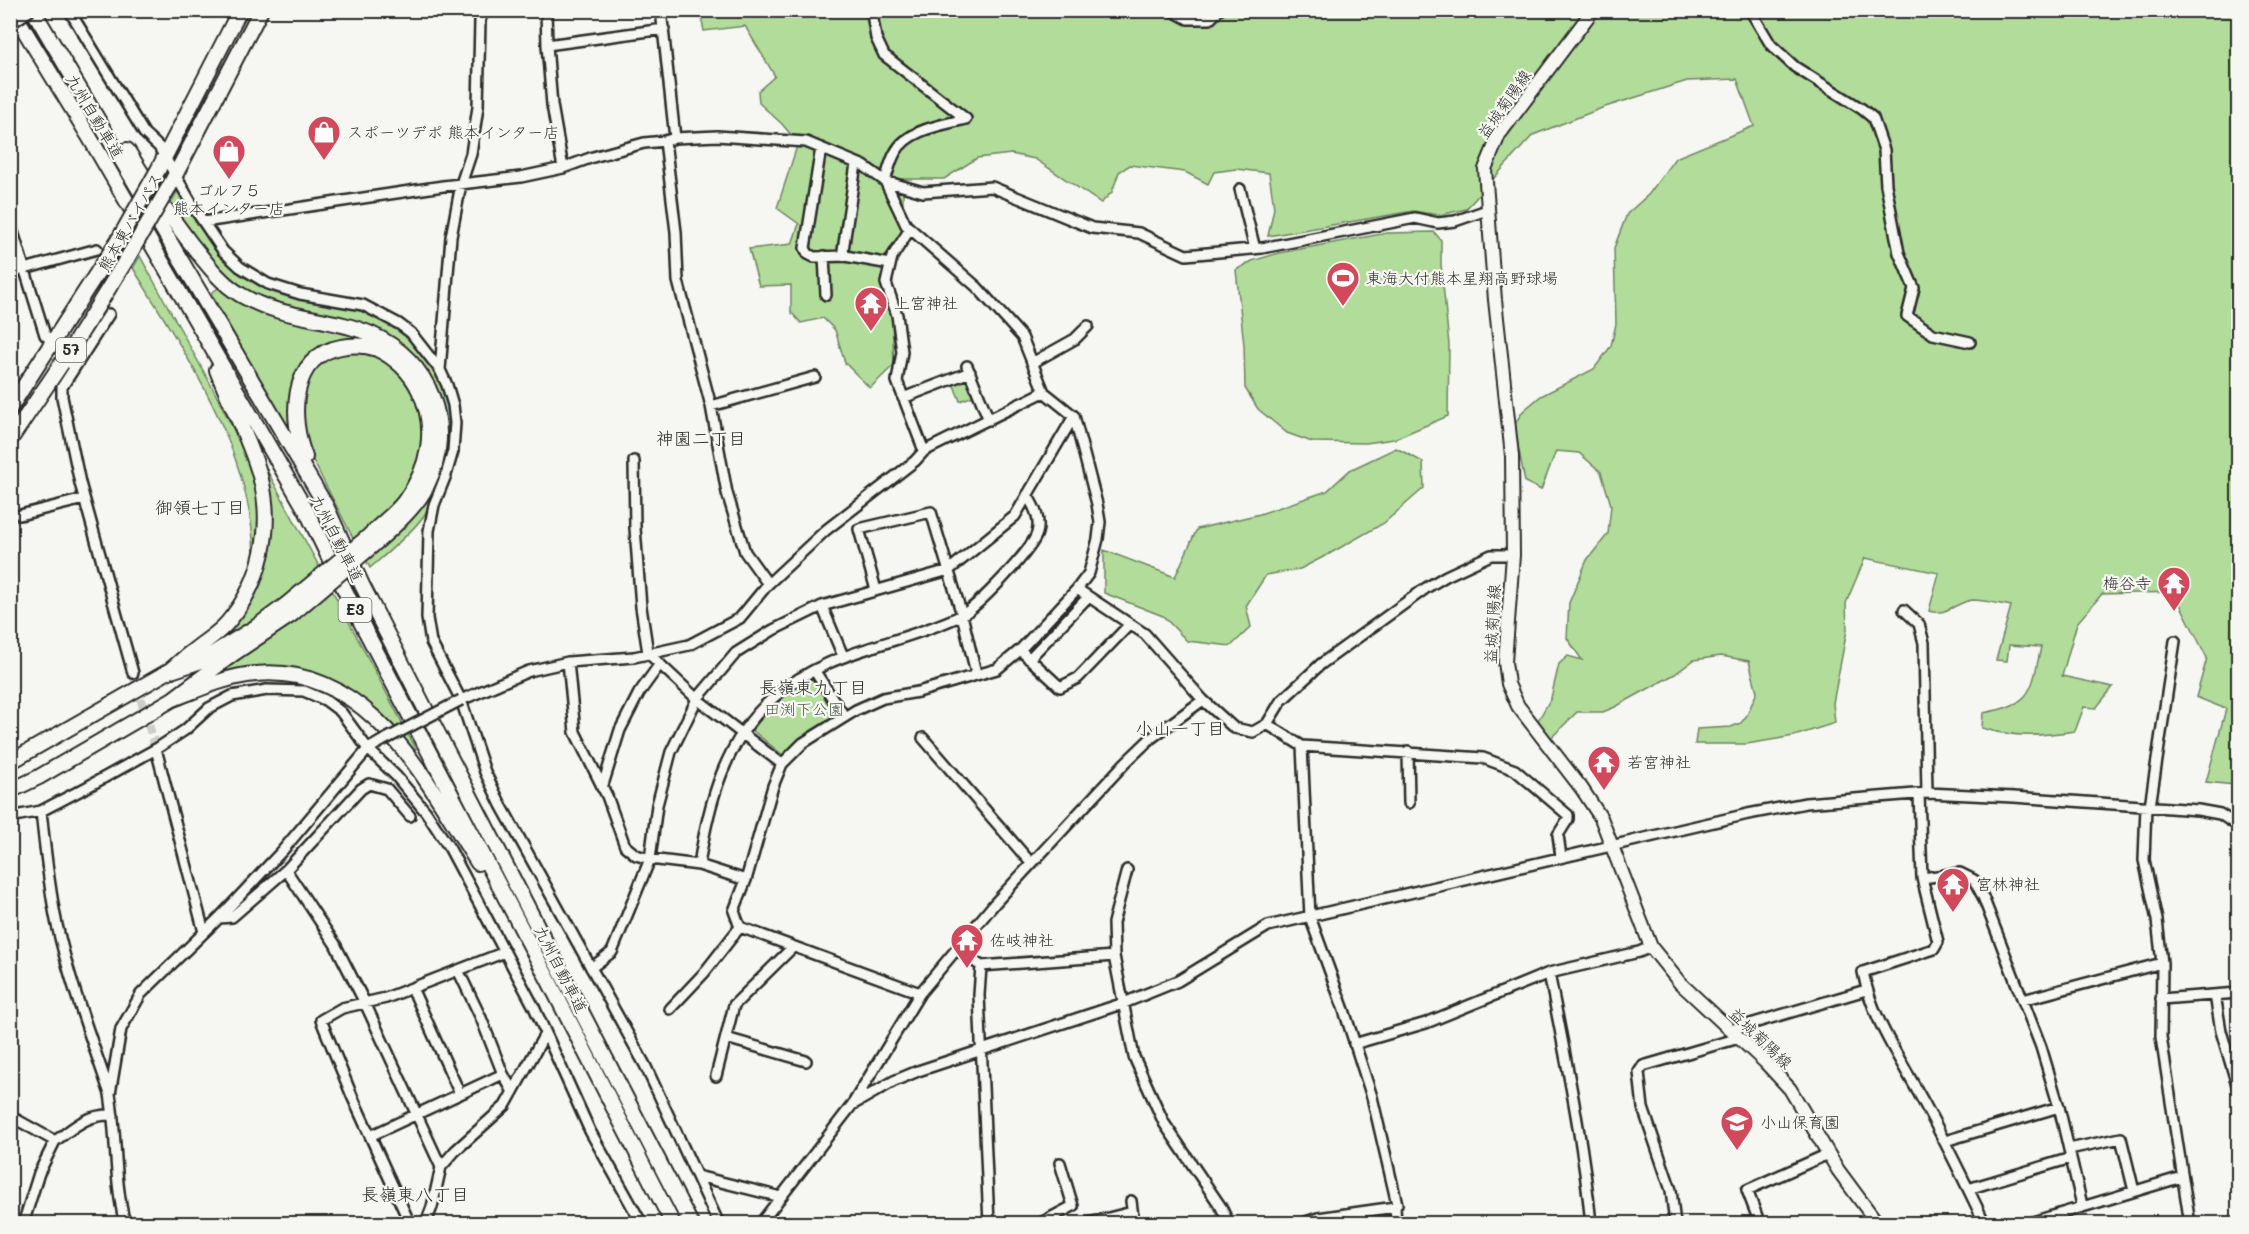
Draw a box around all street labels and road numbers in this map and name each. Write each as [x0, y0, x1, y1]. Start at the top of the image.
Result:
street label: 益城菊陽線 [1472, 65, 1535, 143]
street label: 九州自動車道 [62, 69, 129, 162]
street label: 熊本東バイパス [93, 168, 167, 275]
road number: 57 [56, 338, 86, 362]
street label: 九州自動車道 [306, 490, 369, 585]
street label: 益城菊陽線 [1479, 583, 1504, 664]
road number: E3 [338, 598, 372, 622]
street label: 九州自動車道 [530, 921, 593, 1016]
street label: 益城菊陽線 [1725, 1002, 1797, 1073]

